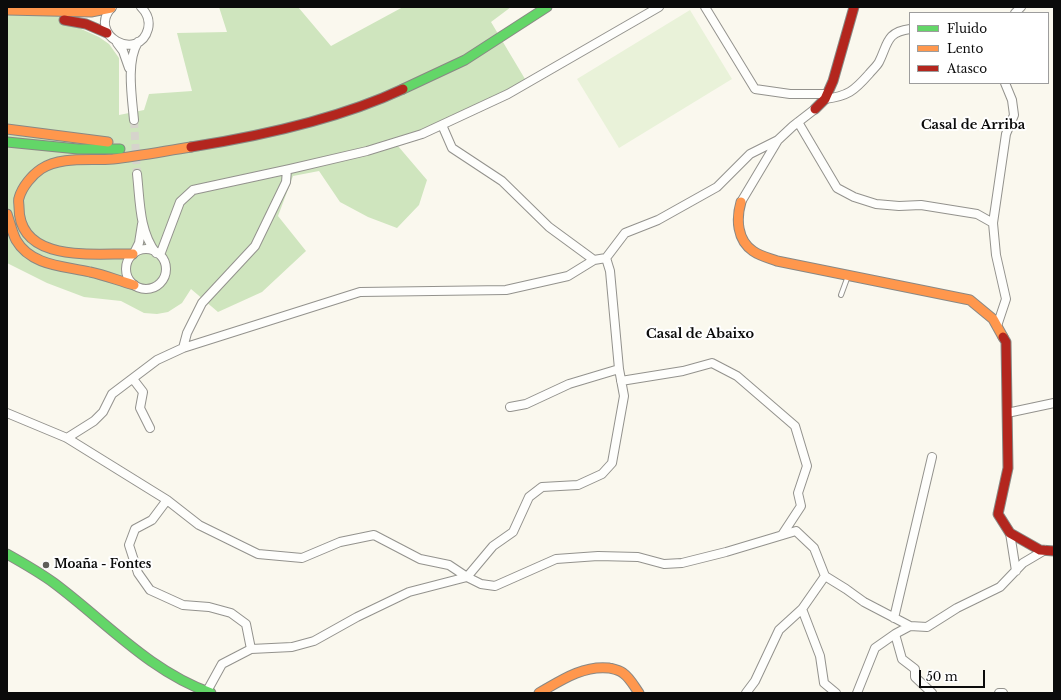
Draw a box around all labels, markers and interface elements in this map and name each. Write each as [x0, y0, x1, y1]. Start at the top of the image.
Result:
legend [909, 12, 1049, 84]
text: Fluido [947, 21, 987, 36]
text: Lento [947, 41, 983, 56]
text: Atasco [947, 61, 987, 76]
district label: Casal de Arriba [921, 117, 1025, 133]
district label: Casal de Abaixo [646, 326, 754, 342]
place label: Moaña - Fontes [54, 558, 151, 572]
marker: Moaña - Fontes [41, 560, 51, 570]
scale bar [921, 662, 987, 688]
text: 50 m [926, 669, 958, 684]

